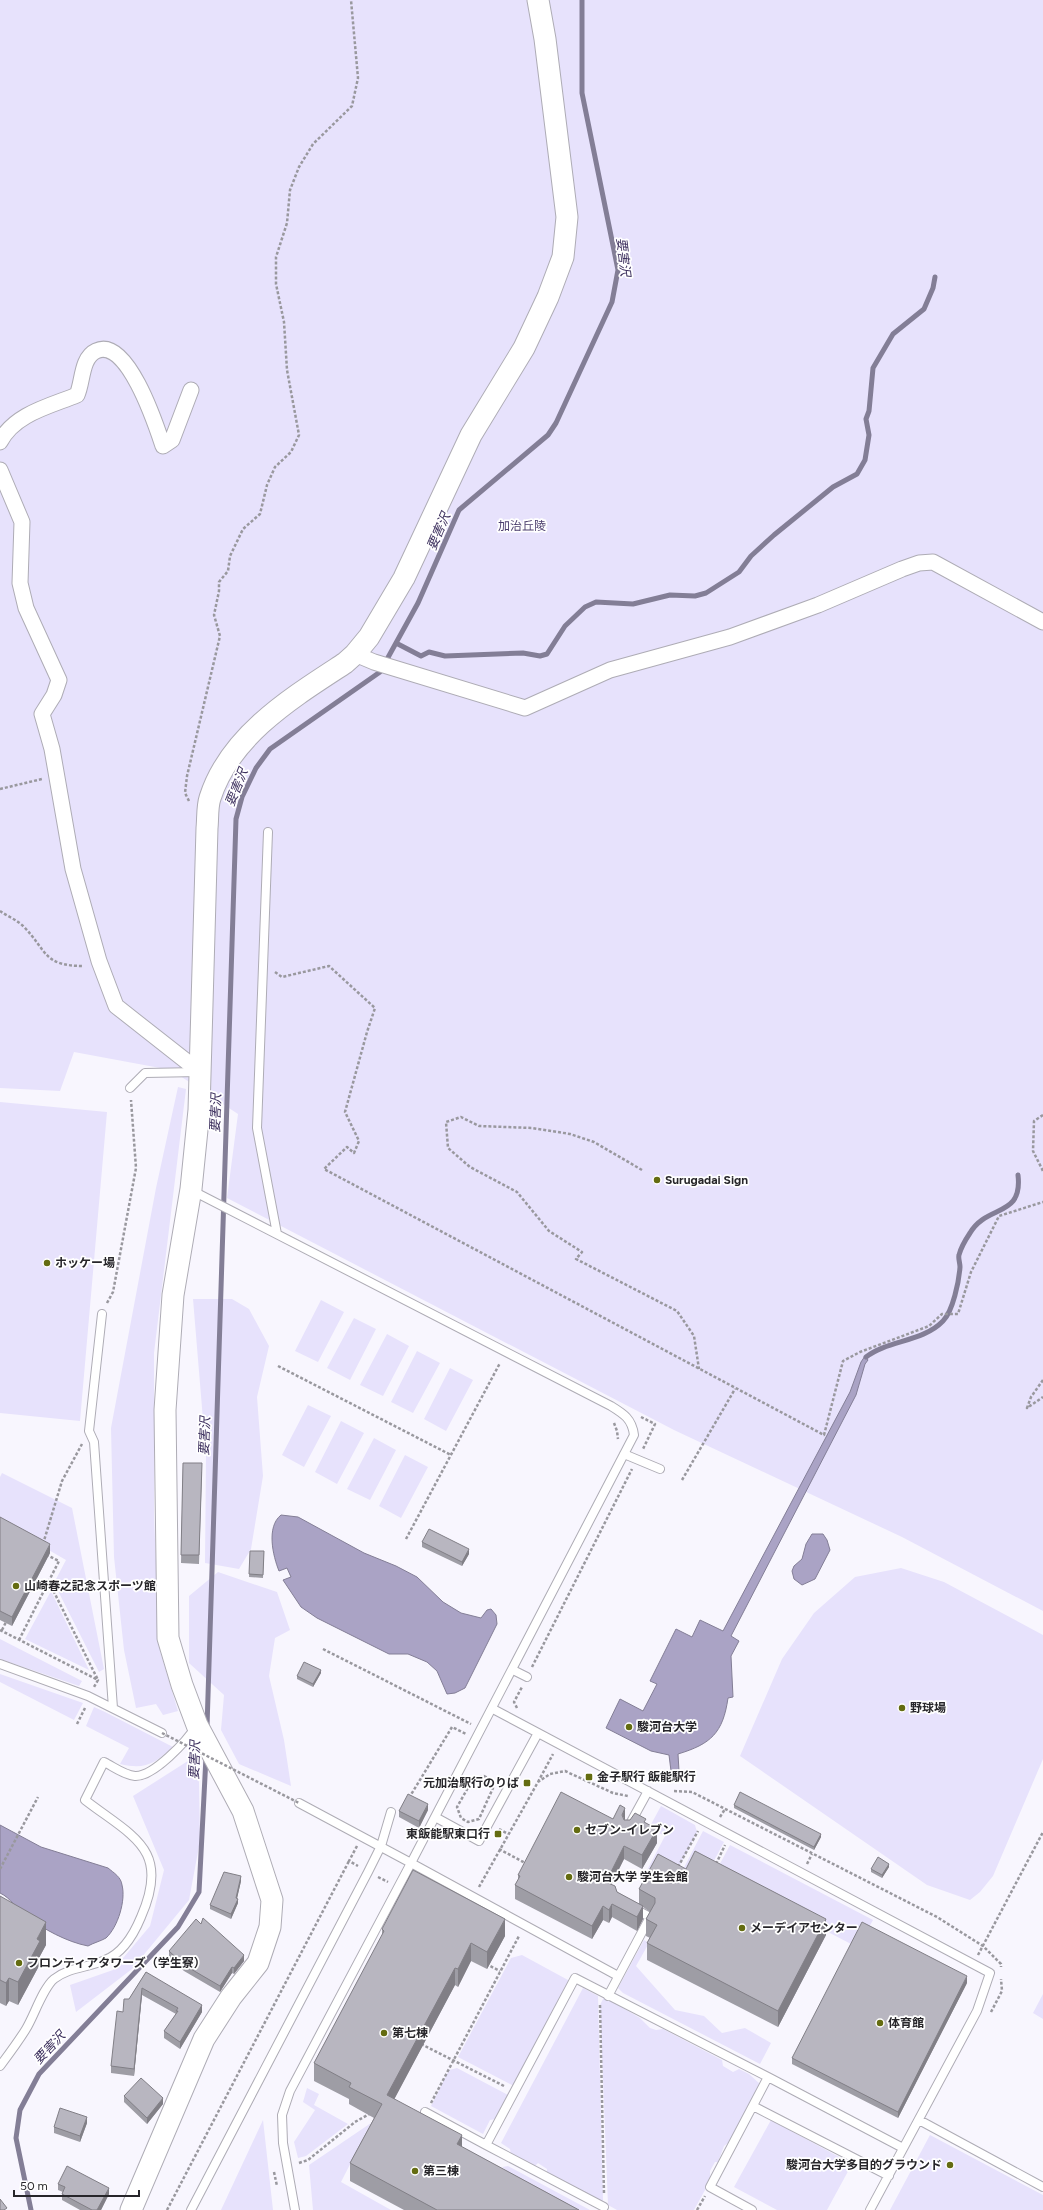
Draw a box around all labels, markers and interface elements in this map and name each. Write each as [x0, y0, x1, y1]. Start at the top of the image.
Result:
water label: 要害沢 [614, 237, 634, 279]
water label: 要害沢 [424, 508, 454, 552]
park label: 加治丘陵 [498, 519, 546, 533]
water label: 要害沢 [222, 764, 251, 808]
water label: 要害沢 [207, 1091, 224, 1133]
place label: Surugadai Sign [665, 1173, 748, 1187]
marker: Surugadai Sign [652, 1175, 662, 1185]
place label: ホッケー場 [55, 1256, 115, 1270]
marker: ホッケー場 [42, 1258, 52, 1268]
water label: 要害沢 [196, 1414, 213, 1456]
place label: 山崎春之記念スポーツ館 [24, 1579, 156, 1593]
marker: 山崎春之記念スポーツ館 [11, 1581, 21, 1591]
place label: 野球場 [910, 1701, 946, 1715]
marker: 野球場 [897, 1703, 907, 1713]
place label: 駿河台大学 [637, 1720, 697, 1734]
marker: 駿河台大学 [624, 1722, 634, 1732]
water label: 要害沢 [186, 1738, 203, 1780]
place label: 金子駅行 飯能駅行 [597, 1770, 696, 1784]
marker: 金子駅行 飯能駅行 [584, 1772, 594, 1782]
place label: 元加治駅行のりば [423, 1776, 519, 1790]
marker: 元加治駅行のりば [522, 1778, 532, 1788]
place label: セブン-イレブン [585, 1823, 674, 1837]
marker: セブン-イレブン [572, 1825, 582, 1835]
place label: 東飯能駅東口行 [406, 1827, 490, 1841]
marker: 東飯能駅東口行 [493, 1829, 503, 1839]
place label: 駿河台大学 学生会館 [577, 1870, 688, 1884]
marker: 駿河台大学 学生会館 [564, 1872, 574, 1882]
place label: メーデイアセンター [750, 1921, 858, 1935]
marker: メーデイアセンター [737, 1923, 747, 1933]
place label: フロンティアタワーズ（学生寮） [27, 1956, 206, 1970]
marker: フロンティアタワーズ（学生寮） [14, 1958, 24, 1968]
place label: 体育館 [888, 2016, 924, 2030]
marker: 体育館 [875, 2018, 885, 2028]
place label: 第七棟 [392, 2026, 428, 2040]
water label: 要害沢 [31, 2027, 70, 2067]
marker: 第七棟 [379, 2028, 389, 2038]
place label: 駿河台大学多目的グラウンド [786, 2158, 942, 2172]
marker: 駿河台大学多目的グラウンド [945, 2160, 955, 2170]
place label: 第三棟 [423, 2164, 459, 2178]
marker: 第三棟 [410, 2166, 420, 2176]
scale bar [14, 2172, 139, 2198]
text: 50 m [20, 2179, 48, 2193]

